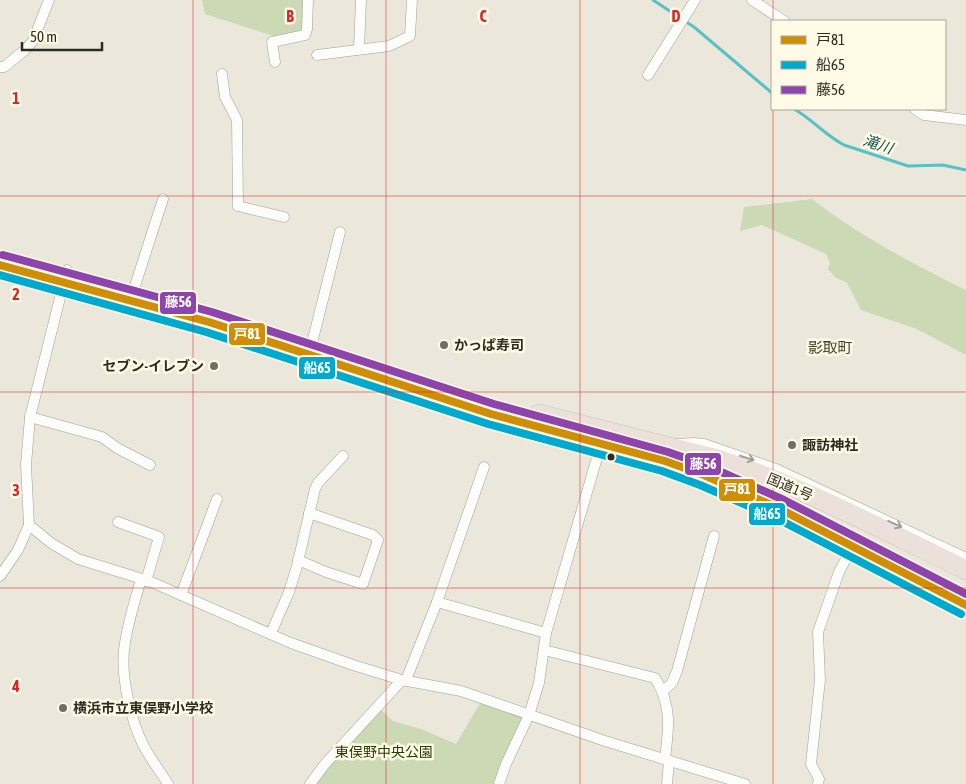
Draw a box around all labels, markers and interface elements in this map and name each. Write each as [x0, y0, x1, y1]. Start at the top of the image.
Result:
text: B [286, 7, 294, 25]
text: C [479, 7, 487, 25]
text: D [672, 7, 681, 25]
scale bar [22, 20, 102, 52]
legend [771, 20, 946, 110]
text: 50 m [30, 28, 57, 45]
text: 戸81 [816, 31, 845, 48]
text: 船65 [816, 56, 845, 73]
text: 藤56 [816, 81, 845, 98]
text: 1 [12, 89, 20, 107]
water label: 滝川 [861, 131, 897, 157]
text: 2 [12, 285, 20, 303]
line badge: 藤56 [159, 291, 197, 315]
text: 藤56 [164, 294, 192, 310]
line badge: 戸81 [228, 322, 266, 346]
text: 戸81 [233, 326, 261, 342]
place label: かっぱ寿司 [454, 337, 524, 353]
marker: かっぱ寿司 [438, 339, 450, 351]
district label: 影取町 [807, 339, 853, 356]
line badge: 船65 [298, 356, 336, 380]
place label: セブン-イレブン [103, 358, 204, 374]
marker: セブン-イレブン [208, 360, 220, 372]
text: 船65 [303, 360, 331, 376]
place label: 諏訪神社 [802, 437, 858, 453]
marker: 諏訪神社 [786, 439, 798, 451]
unlabelled marker [606, 452, 616, 462]
line badge: 藤56 [684, 452, 722, 476]
one-way arrow [739, 454, 755, 464]
text: 藤56 [689, 456, 717, 472]
street label: 国道1号 [765, 470, 815, 504]
line badge: 戸81 [718, 478, 756, 502]
text: 3 [12, 481, 20, 499]
text: 戸81 [723, 481, 751, 497]
line badge: 船65 [748, 502, 786, 526]
text: 船65 [753, 506, 781, 522]
one-way arrow [887, 520, 902, 529]
text: 4 [11, 677, 20, 695]
place label: 横浜市立東俣野小学校 [73, 700, 213, 716]
marker: 横浜市立東俣野小学校 [57, 702, 69, 714]
park label: 東俣野中央公園 [335, 744, 433, 760]

